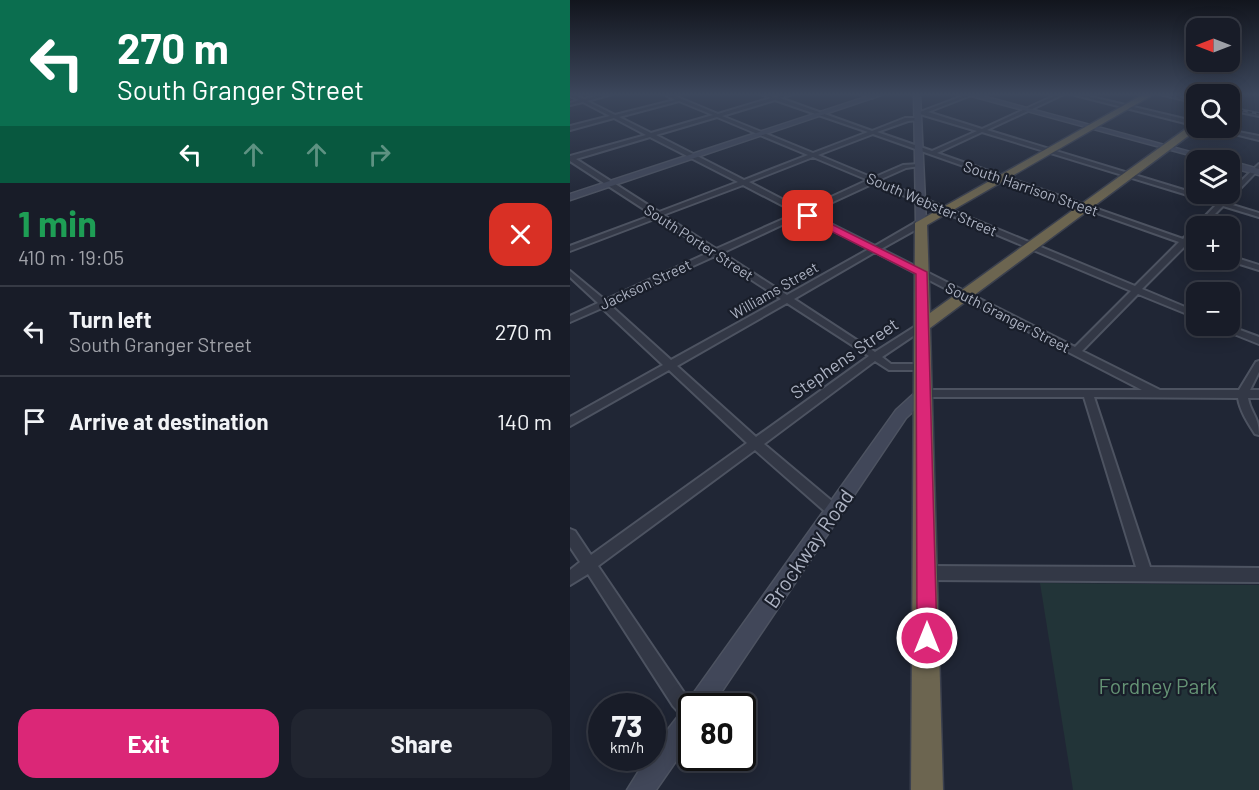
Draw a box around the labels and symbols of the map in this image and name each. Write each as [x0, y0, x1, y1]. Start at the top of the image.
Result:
north arrow [1186, 18, 1240, 72]
street label: South Harrison Street [961, 157, 1101, 219]
street label: South Webster Street [864, 168, 1000, 240]
pin [782, 190, 833, 241]
street label: South Porter Street [641, 200, 757, 284]
street label: Jackson Street [596, 255, 694, 313]
street label: Williams Street [727, 257, 821, 323]
street label: South Granger Street [943, 278, 1073, 356]
street label: Stephens Street [786, 313, 902, 403]
street label: Brockway Road [758, 484, 858, 612]
position arrow [895, 606, 959, 670]
park label: Fordney Park [1099, 673, 1217, 698]
speed limit sign: 80 [678, 693, 756, 771]

